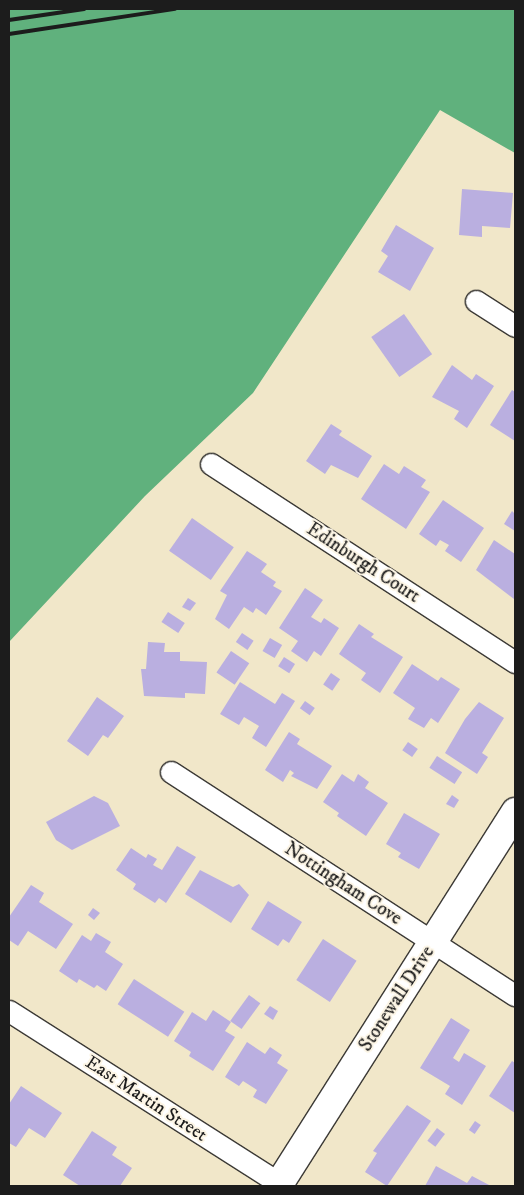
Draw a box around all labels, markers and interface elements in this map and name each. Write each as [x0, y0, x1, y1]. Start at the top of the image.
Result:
street label: Edinburgh Court [302, 518, 424, 608]
street label: Nottingham Cove [280, 838, 406, 930]
street label: Stonewall Drive [354, 942, 440, 1056]
street label: East Martin Street [81, 1051, 211, 1147]

